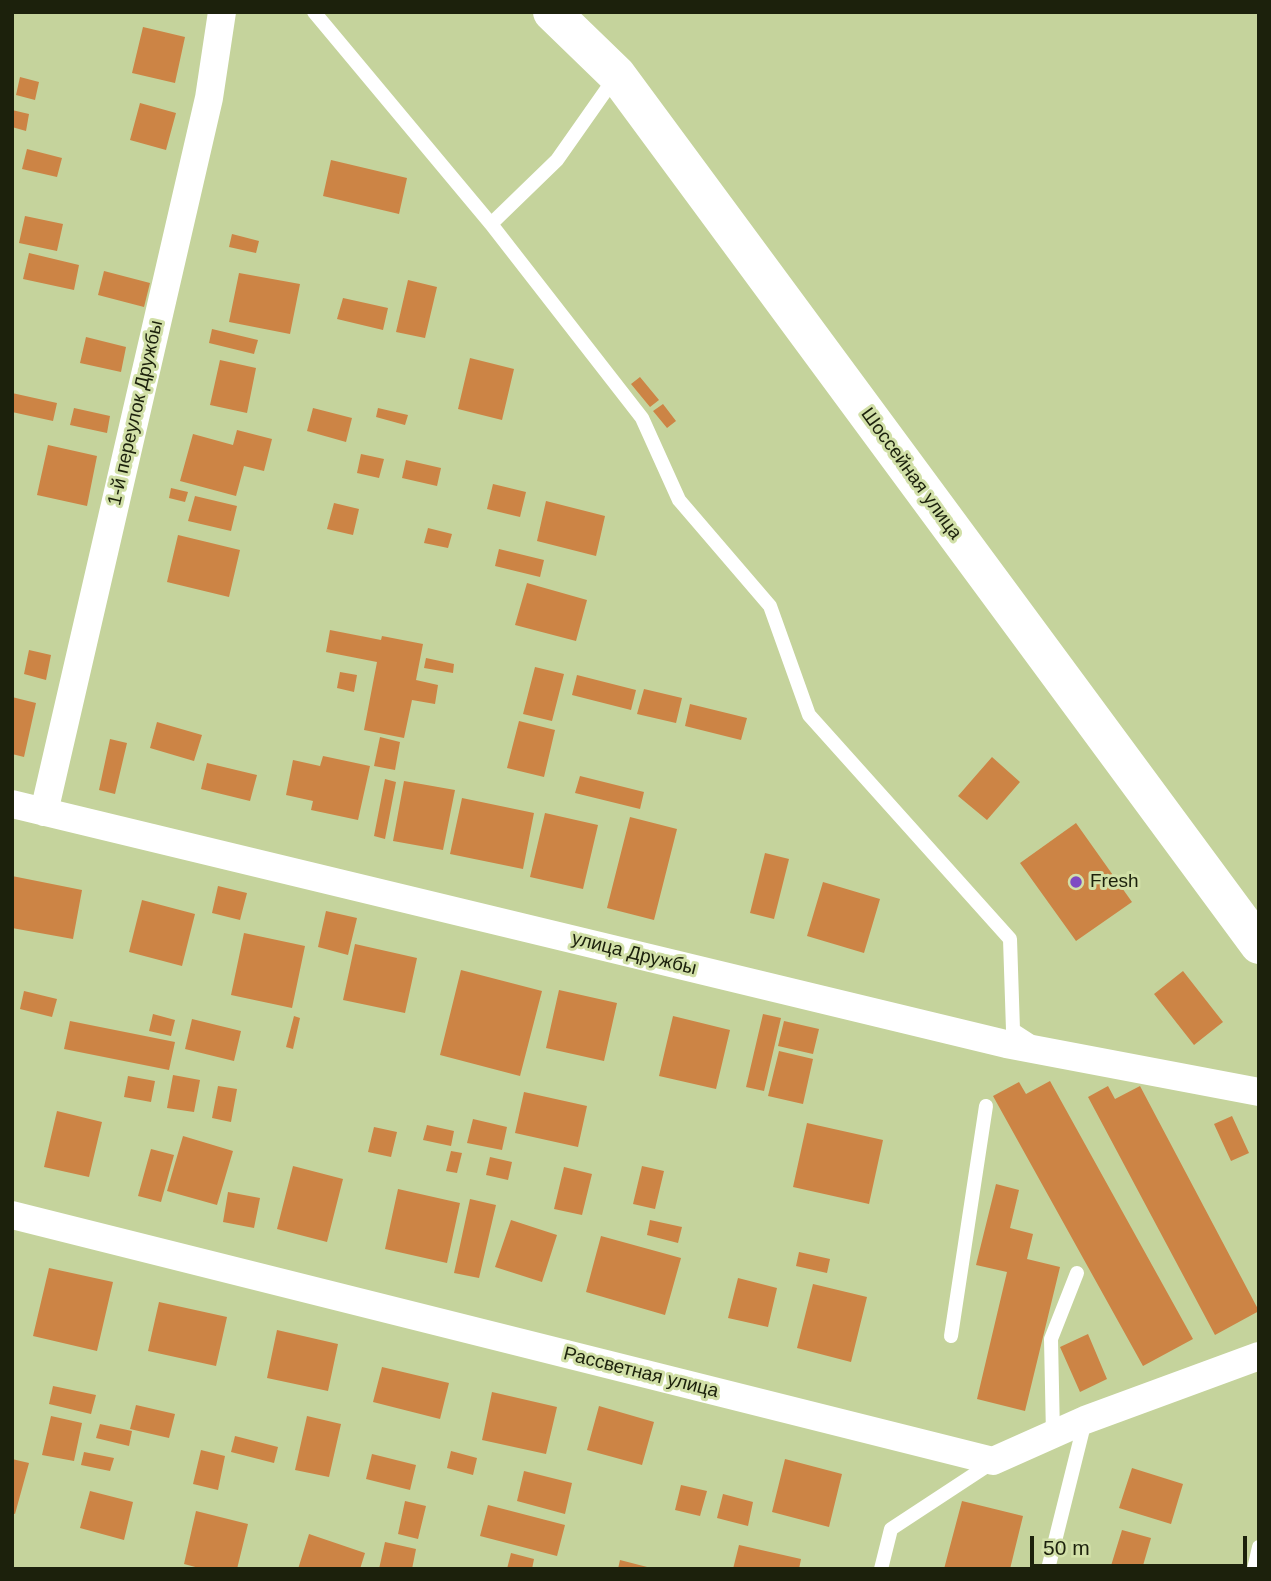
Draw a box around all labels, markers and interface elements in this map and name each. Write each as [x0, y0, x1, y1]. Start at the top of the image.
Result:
street label: 1-й переулок Дружбы [104, 318, 168, 508]
street label: Шоссейная улица [856, 404, 966, 544]
place label: Fresh [1090, 871, 1139, 893]
marker: Fresh [1068, 874, 1084, 890]
street label: улица Дружбы [569, 927, 699, 981]
street label: Рассветная улица [561, 1343, 721, 1403]
scale bar [1033, 1522, 1250, 1566]
text: 50 m [1043, 1536, 1090, 1559]

